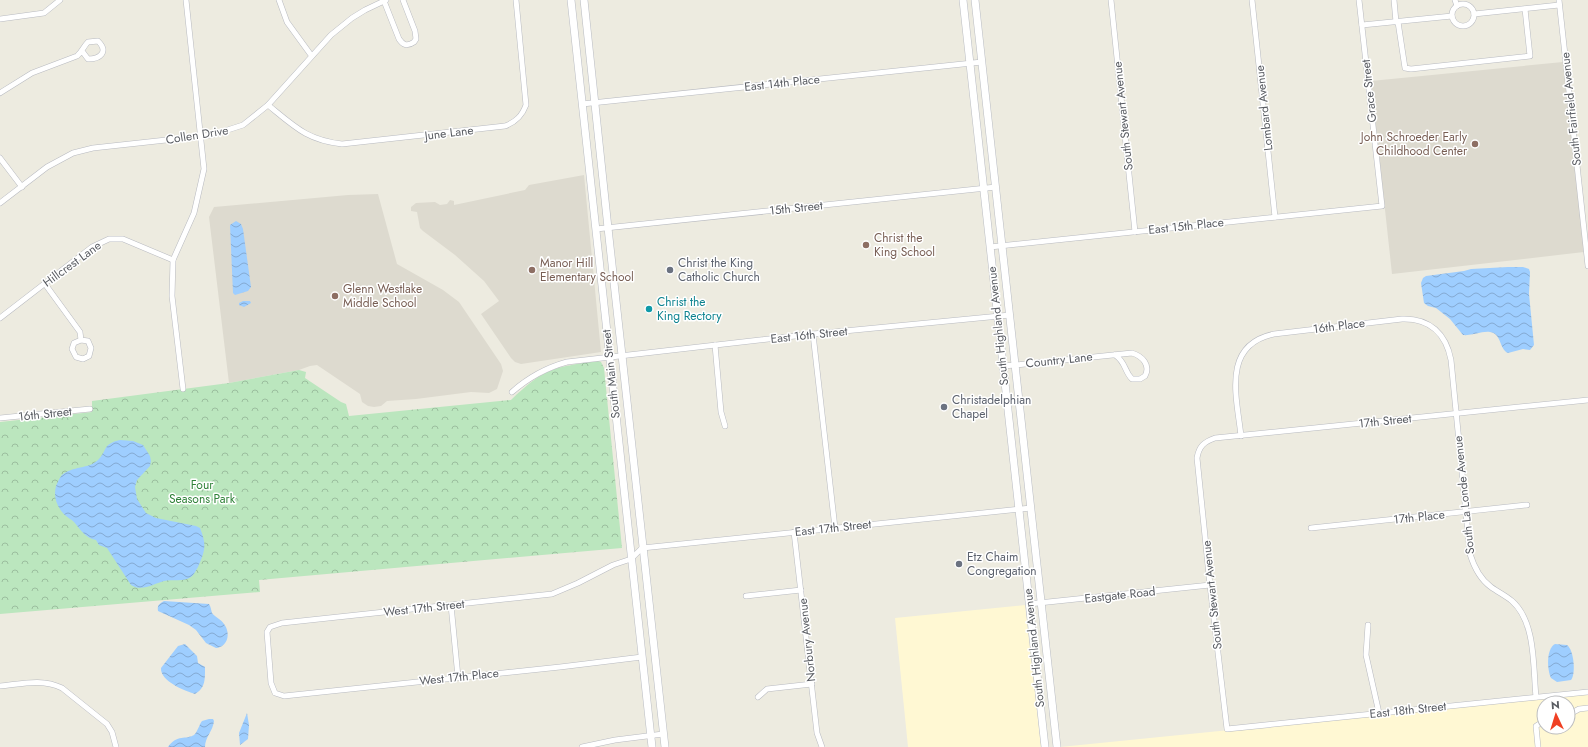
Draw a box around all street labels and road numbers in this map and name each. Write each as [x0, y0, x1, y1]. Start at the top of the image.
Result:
street label: South Fairfield Avenue [1556, 51, 1586, 167]
street label: Grace Street [1357, 58, 1381, 123]
street label: South Stewart Avenue [1108, 61, 1138, 171]
street label: Lombard Avenue [1251, 64, 1277, 152]
street label: East 14th Place [743, 70, 821, 96]
street label: Collen Drive [164, 121, 230, 149]
street label: June Lane [422, 121, 474, 145]
street label: 15th Street [768, 196, 824, 220]
street label: East 15th Place [1147, 213, 1225, 239]
street label: Hillcrest Lane [39, 237, 105, 291]
street label: South Highland Avenue [983, 266, 1013, 386]
street label: 16th Place [1312, 314, 1366, 338]
street label: East 16th Street [770, 322, 849, 348]
street label: South Main Street [597, 329, 625, 419]
street label: Country Lane [1025, 348, 1093, 372]
street label: 16th Street [17, 402, 73, 426]
street label: 17th Street [1358, 409, 1412, 433]
street label: South La Londe Avenue [1449, 435, 1479, 555]
street label: 17th Place [1392, 505, 1446, 529]
street label: East 17th Street [794, 515, 872, 541]
street label: South Stewart Avenue [1197, 540, 1227, 650]
street label: Eastgate Road [1084, 582, 1156, 608]
street label: South Highland Avenue [1019, 588, 1049, 708]
street label: West 17th Street [383, 595, 466, 621]
street label: Norbury Avenue [794, 597, 820, 683]
street label: West 17th Place [418, 664, 500, 690]
street label: East 18th Street [1369, 697, 1447, 723]

